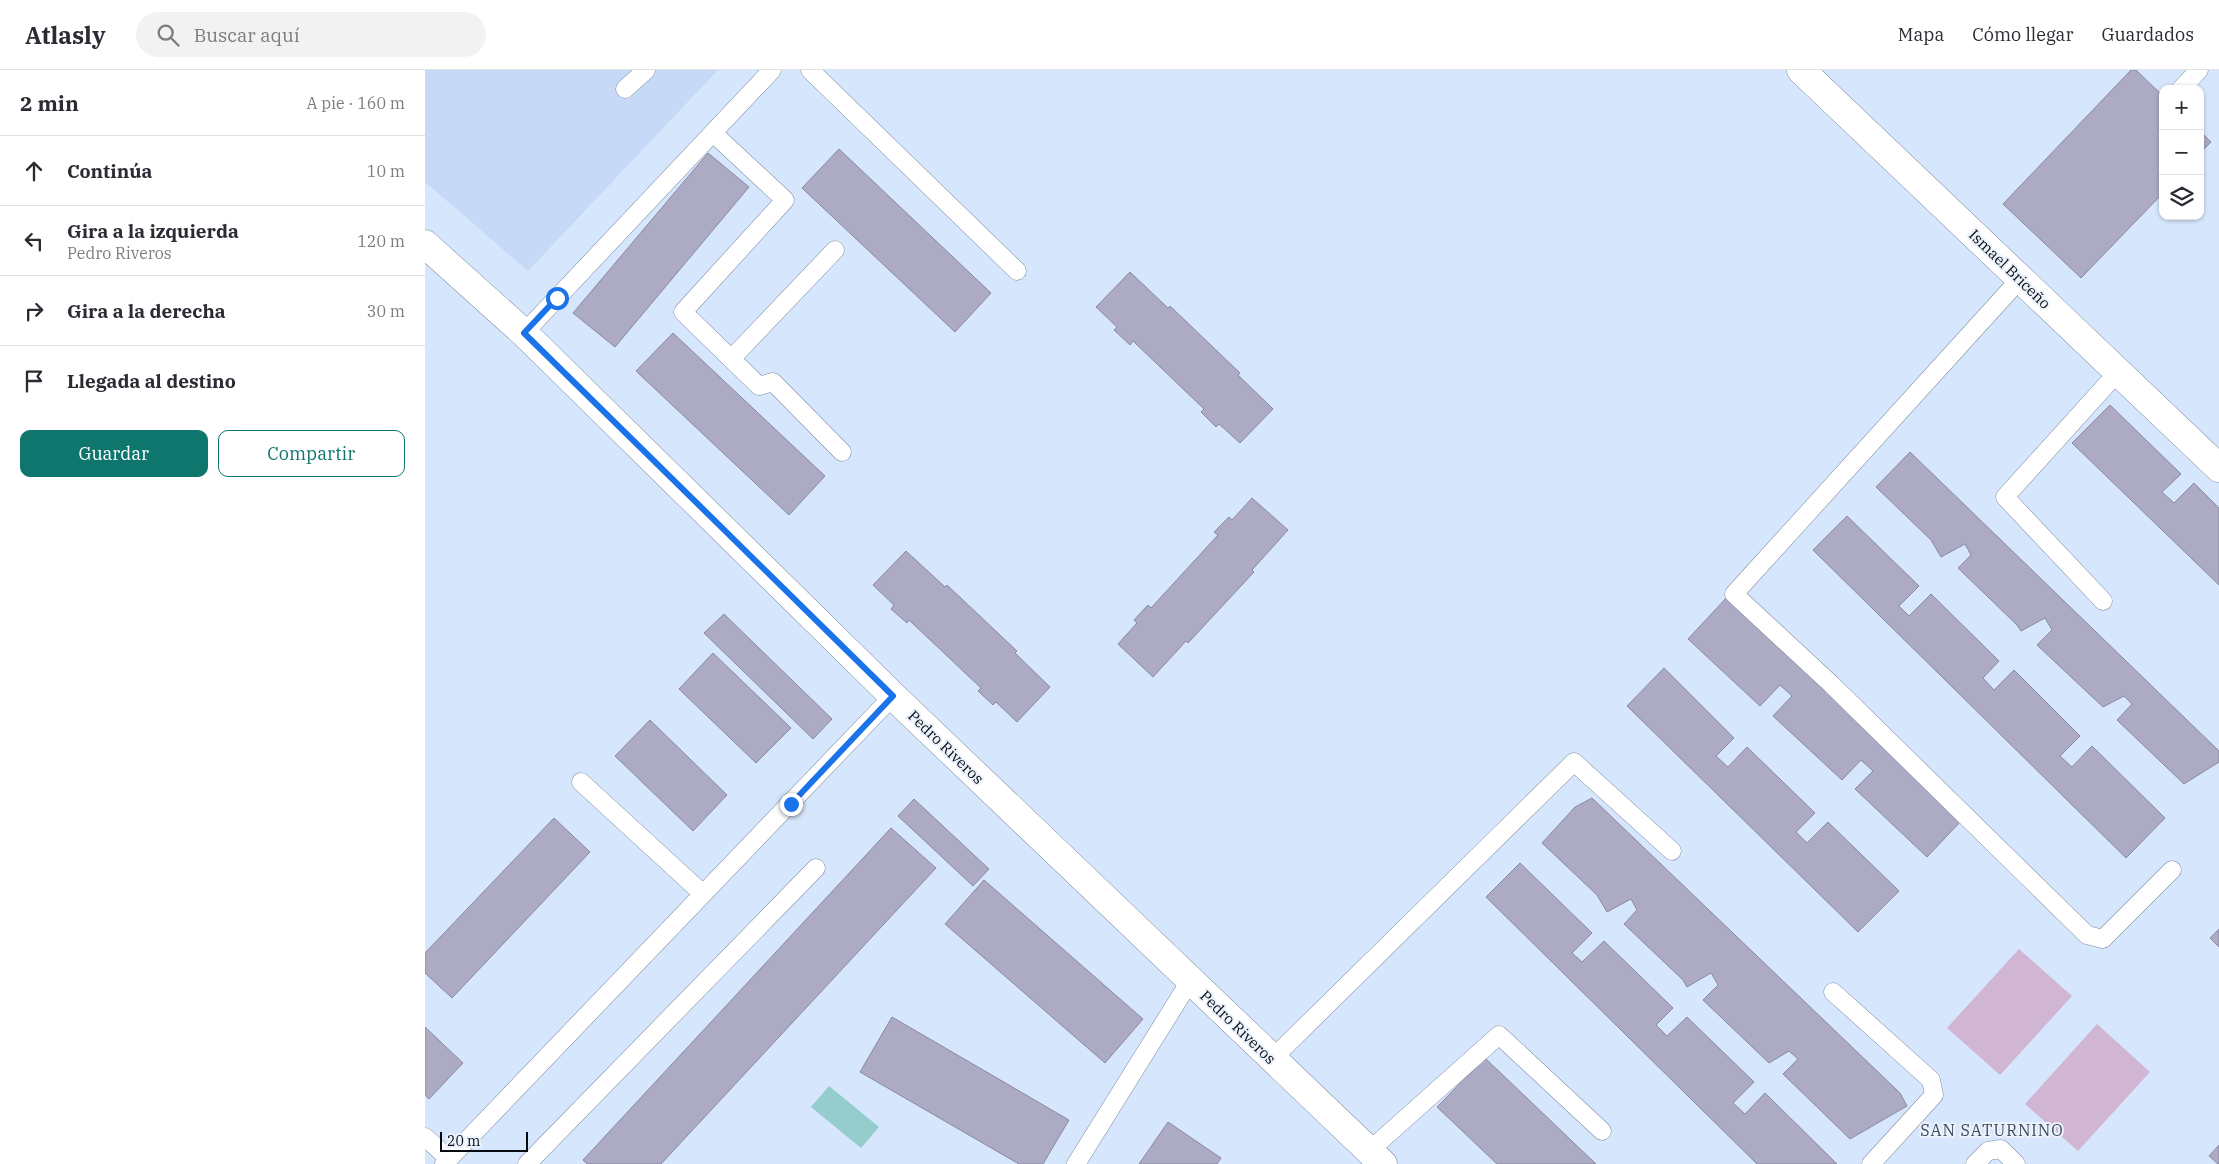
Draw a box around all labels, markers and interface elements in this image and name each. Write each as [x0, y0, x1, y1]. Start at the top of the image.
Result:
search box [136, 12, 486, 57]
text: Atlasly [25, 19, 106, 51]
icon: search [154, 21, 182, 49]
text: Buscar aquí [194, 23, 300, 47]
text: Mapa [1898, 23, 1944, 46]
text: Cómo llegar [1972, 23, 2073, 46]
text: Guardados [2101, 23, 2194, 46]
map controls [2159, 85, 2204, 220]
button: + [2159, 85, 2204, 130]
text: 2 min [20, 89, 79, 117]
text: A pie · 160 m [307, 93, 405, 113]
button: − [2159, 130, 2204, 175]
icon: ahead [20, 157, 48, 185]
text: Continúa [67, 159, 152, 183]
text: 10 m [367, 161, 405, 181]
button: layers [2159, 175, 2204, 220]
text: Gira a la izquierda [67, 219, 239, 243]
street label: Ismael Briceño [1965, 225, 2055, 313]
icon: left [20, 227, 48, 255]
text: 120 m [357, 231, 405, 251]
text: Pedro Riveros [67, 243, 172, 263]
route start [546, 287, 569, 310]
icon: right [20, 297, 48, 325]
text: Gira a la derecha [67, 299, 226, 323]
text: 30 m [367, 301, 405, 321]
icon: arrive [20, 367, 48, 395]
text: Llegada al destino [67, 369, 236, 393]
button: Guardar [20, 430, 208, 477]
button: Compartir [218, 430, 405, 477]
street label: Pedro Riveros [904, 706, 988, 788]
route end [780, 793, 803, 816]
street label: Pedro Riveros [1196, 986, 1280, 1068]
district label: SAN SATURNINO [1920, 1120, 2064, 1140]
scale bar [440, 1129, 527, 1152]
text: 20 m [447, 1132, 480, 1150]

